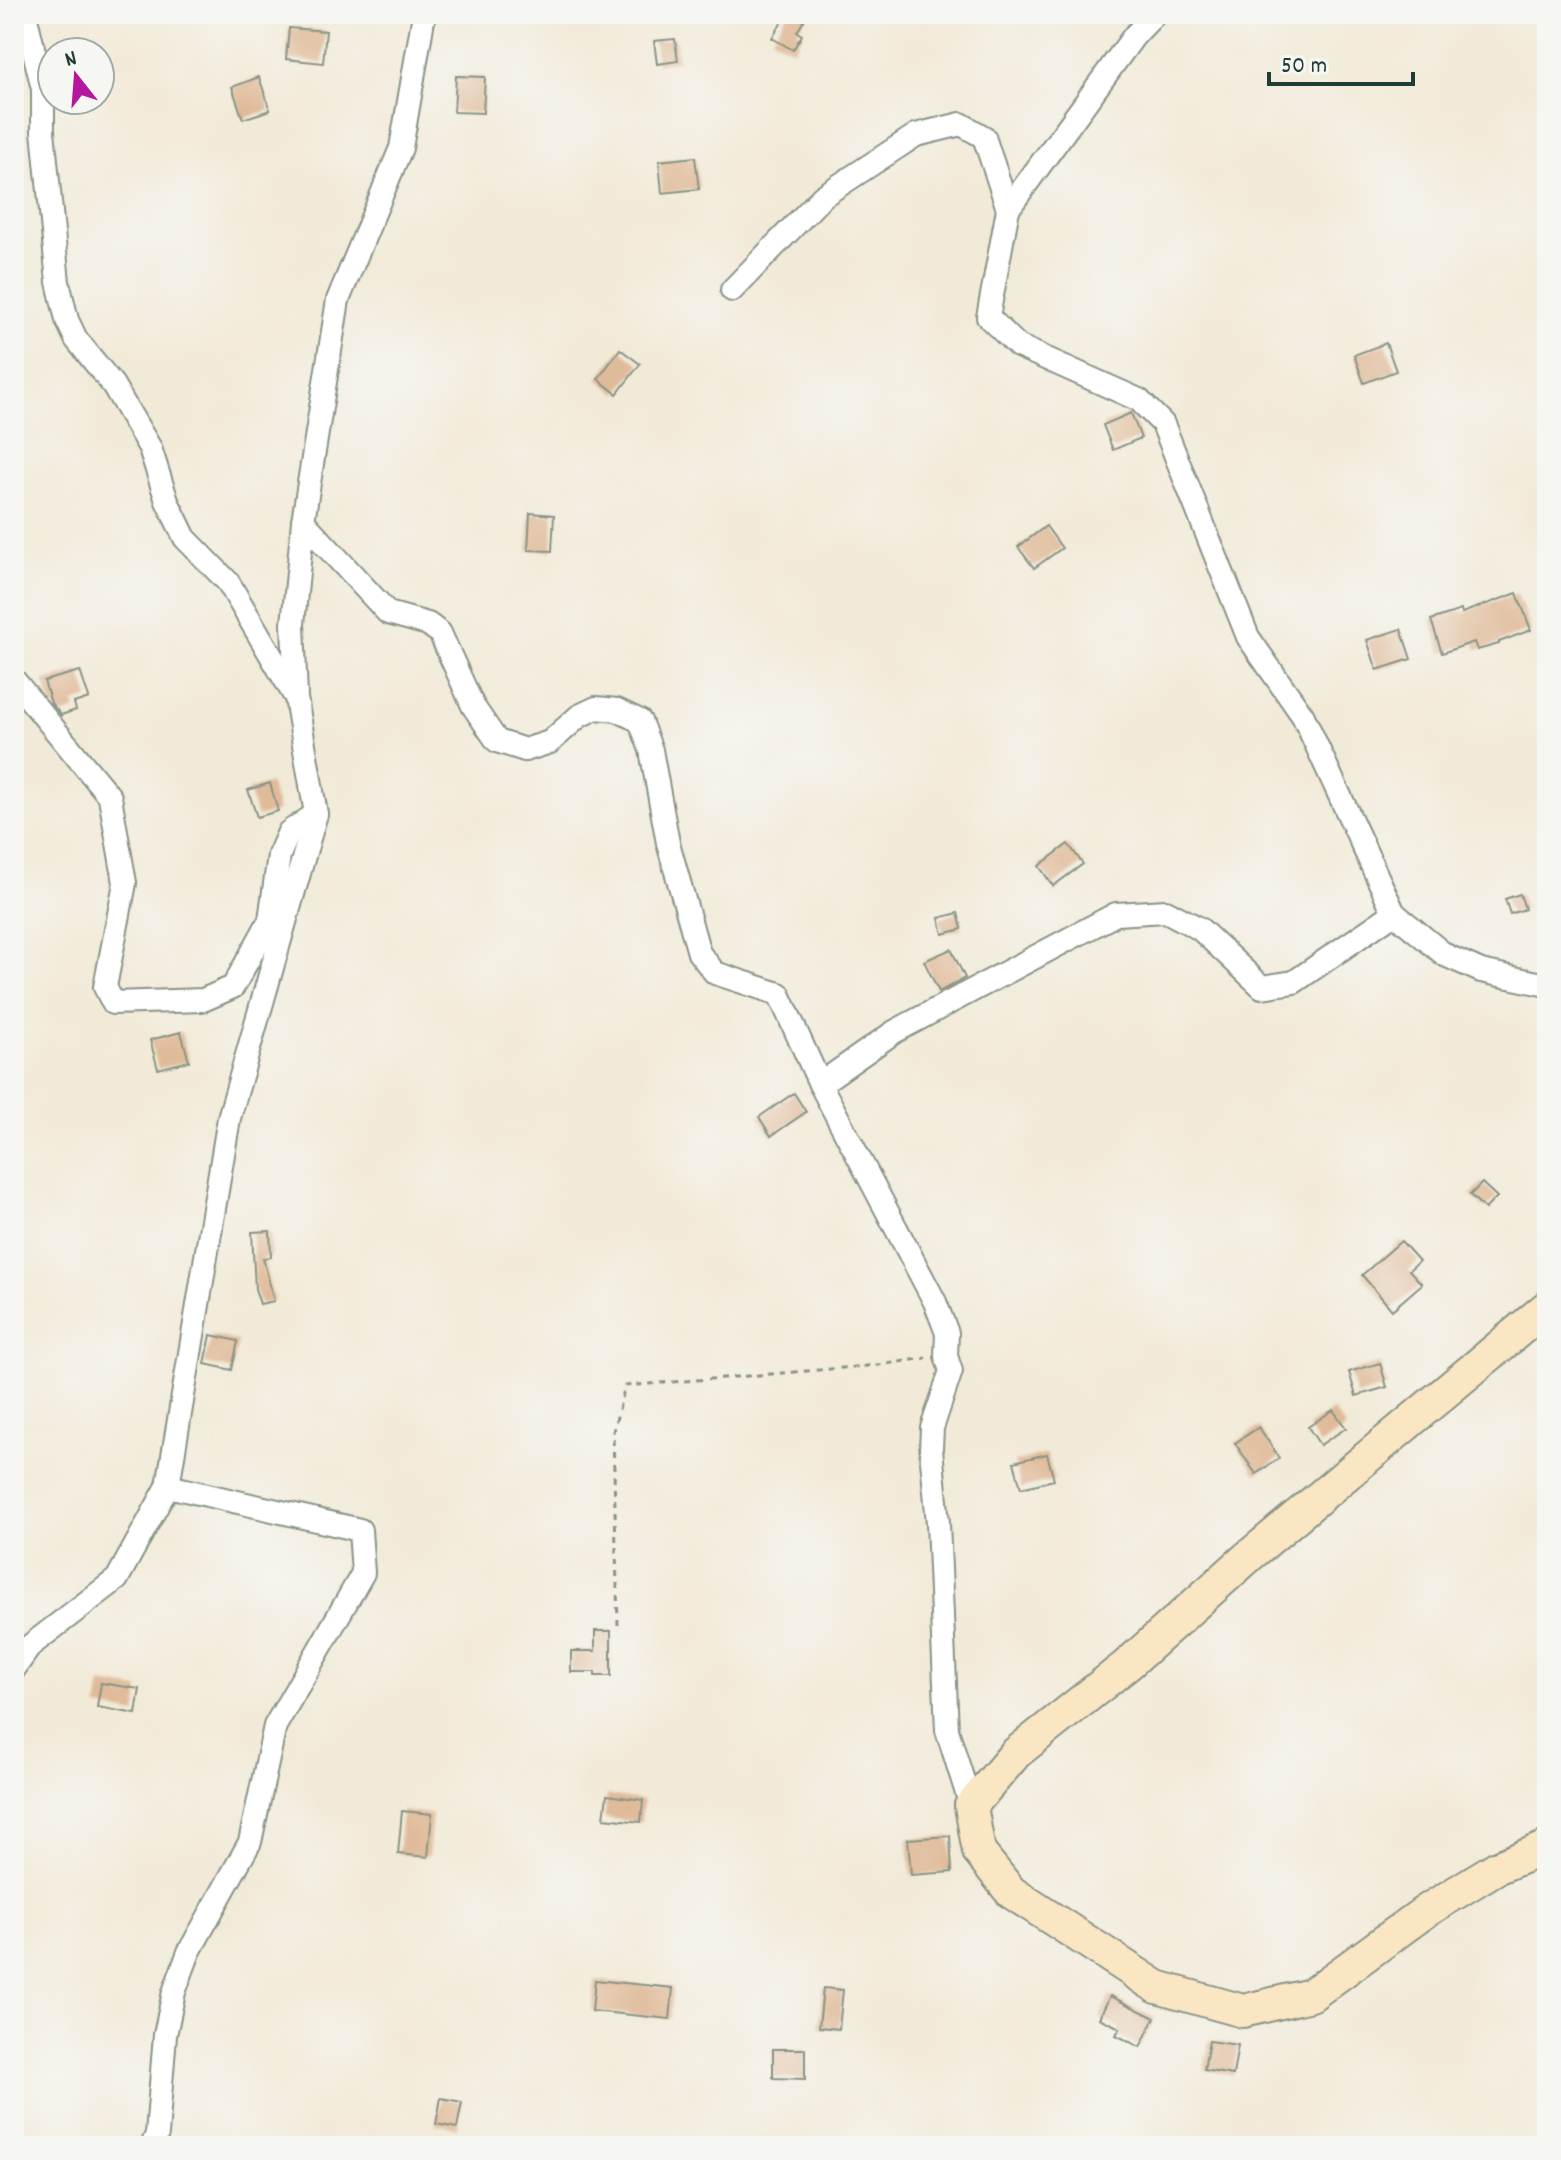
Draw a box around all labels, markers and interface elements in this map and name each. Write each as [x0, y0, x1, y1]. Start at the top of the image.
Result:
north arrow [36, 36, 116, 116]
scale bar [1269, 36, 1413, 86]
text: N [61, 44, 81, 77]
text: 50 m [1281, 50, 1327, 84]

